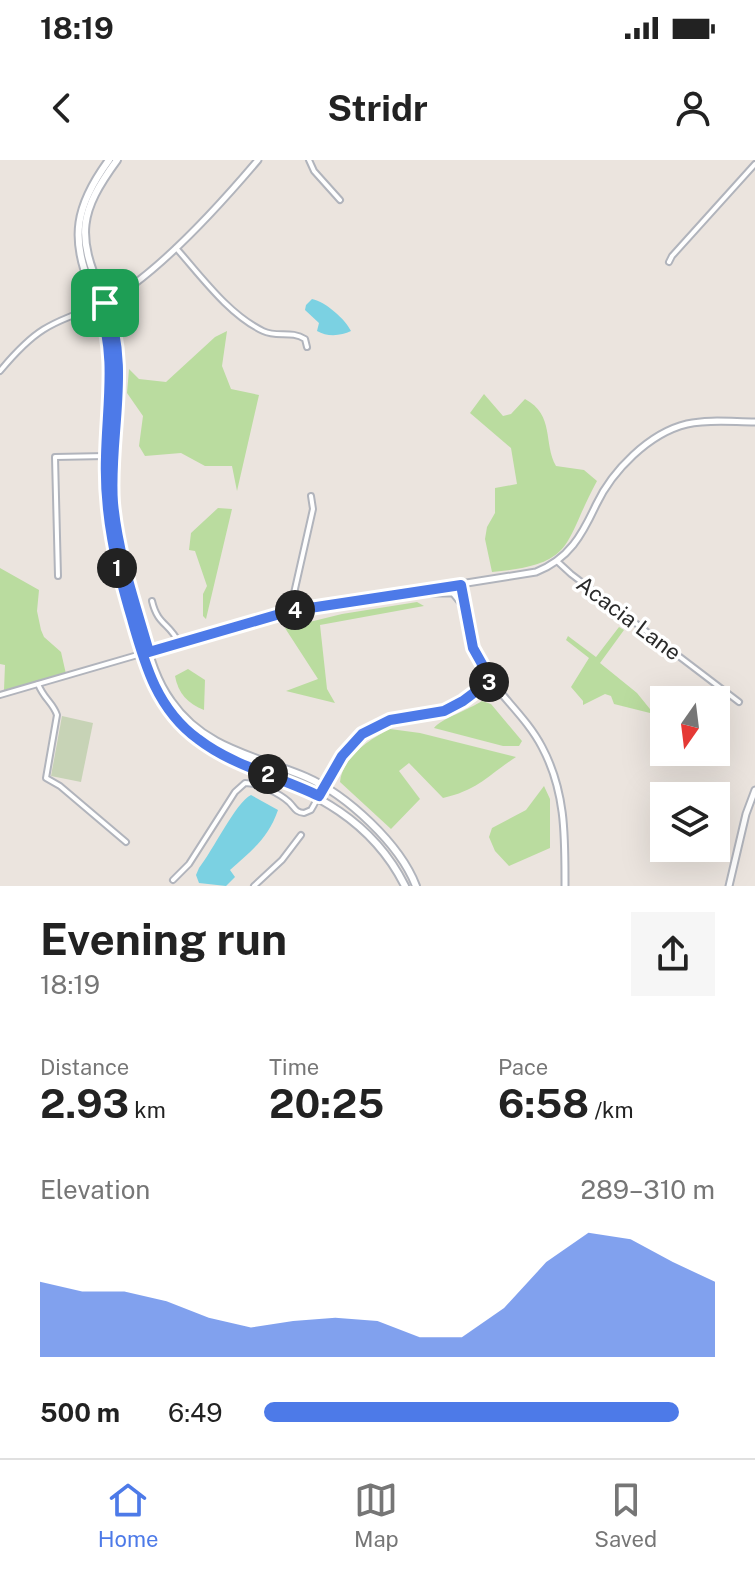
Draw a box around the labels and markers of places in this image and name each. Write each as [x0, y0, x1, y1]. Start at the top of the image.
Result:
pin [71, 269, 139, 337]
pin: 1 [97, 548, 137, 588]
pin: 4 [275, 590, 315, 630]
pin: 3 [469, 662, 509, 702]
pin: 2 [248, 754, 288, 794]

